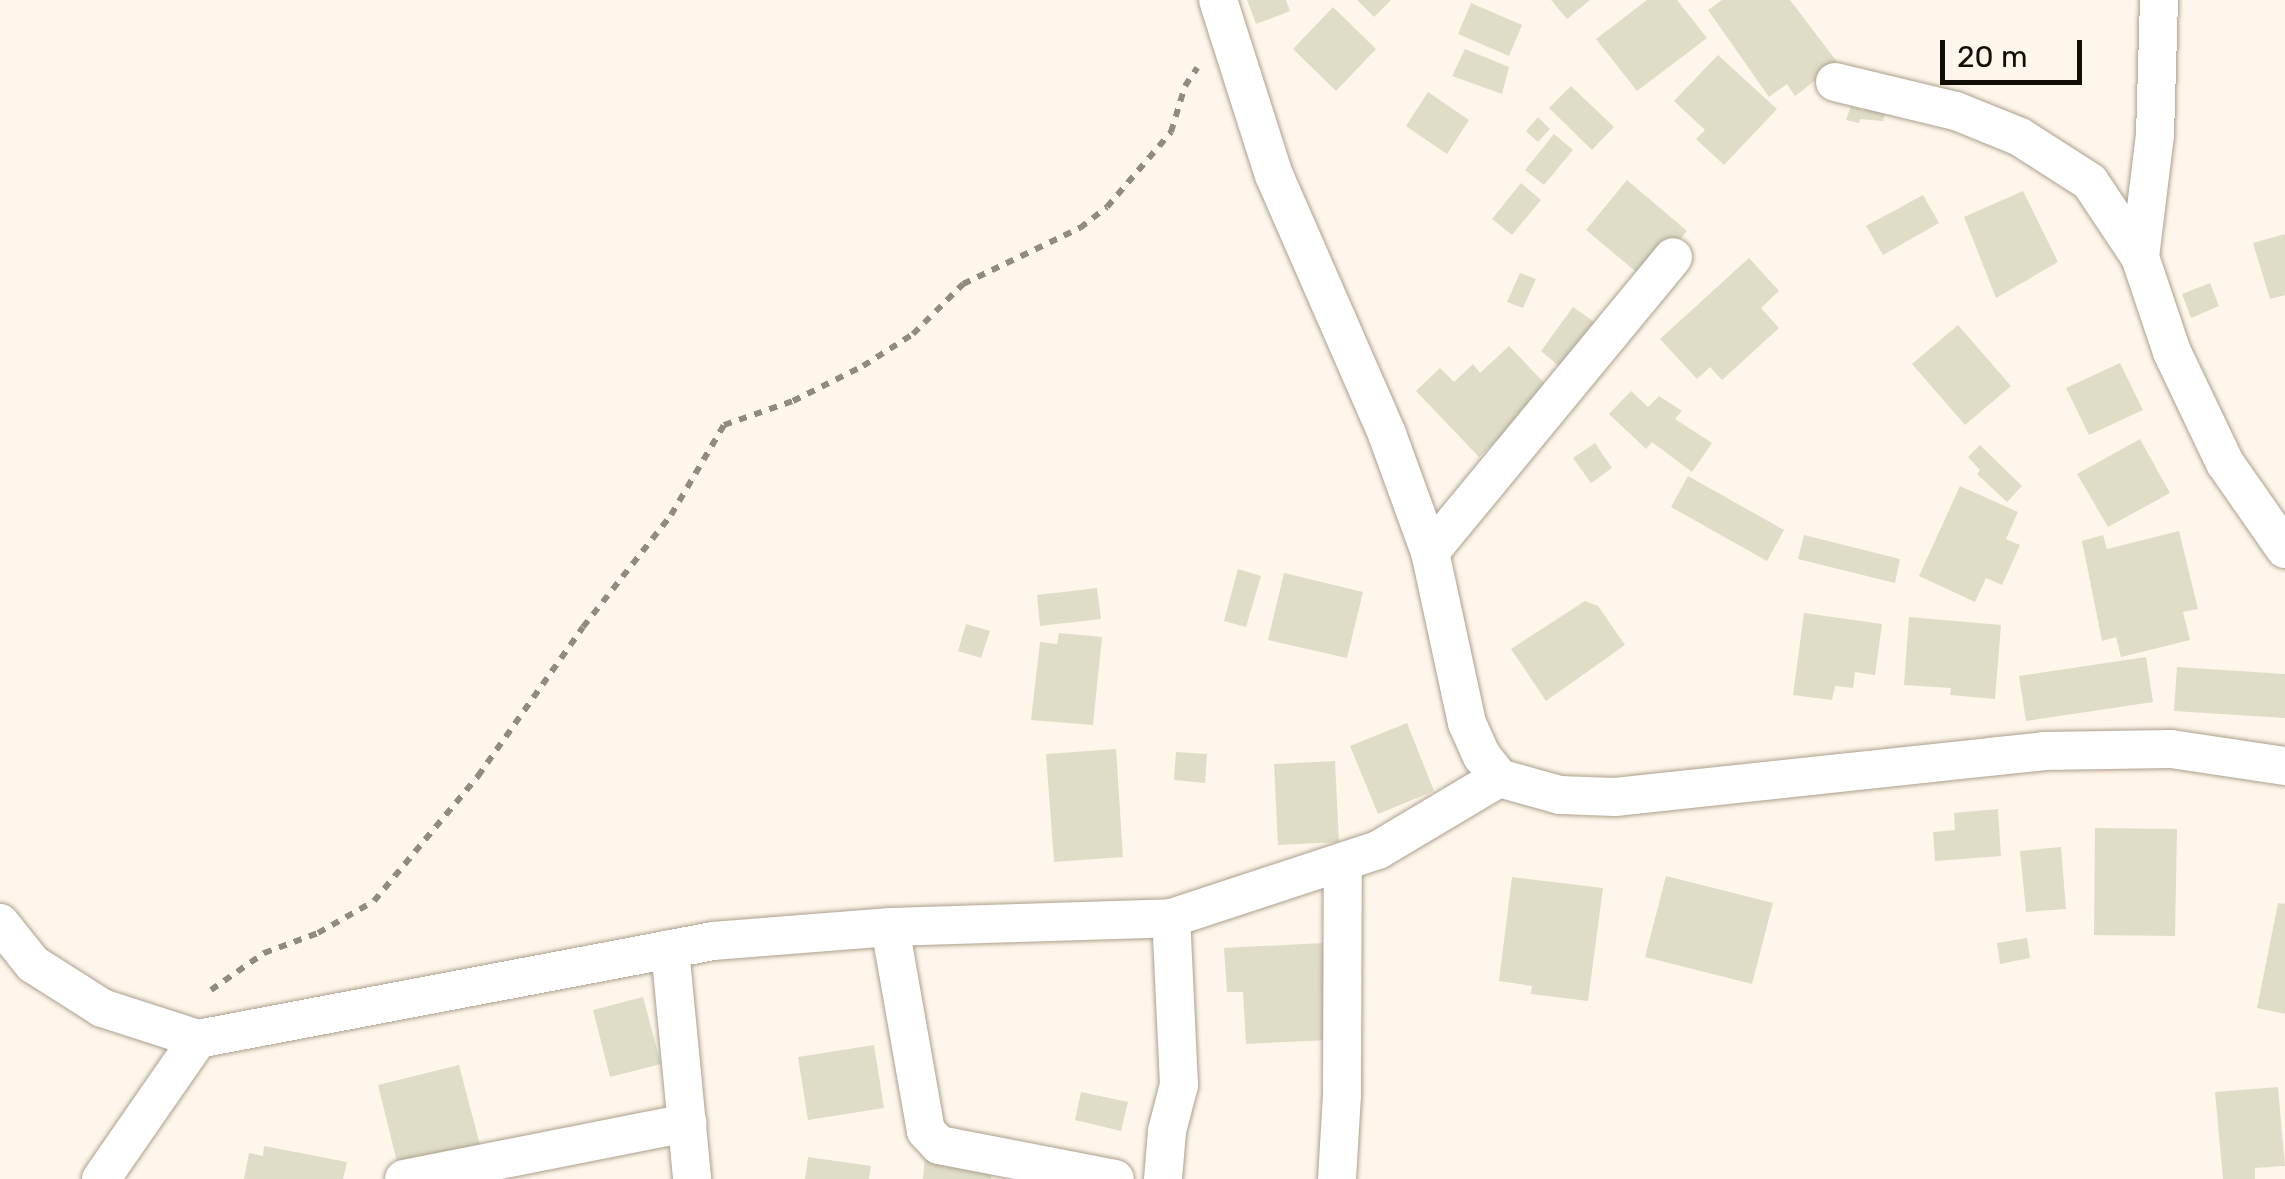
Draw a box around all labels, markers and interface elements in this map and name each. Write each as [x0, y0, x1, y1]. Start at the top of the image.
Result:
scale bar [1945, 20, 2088, 82]
text: 20 m [1957, 39, 2028, 75]

